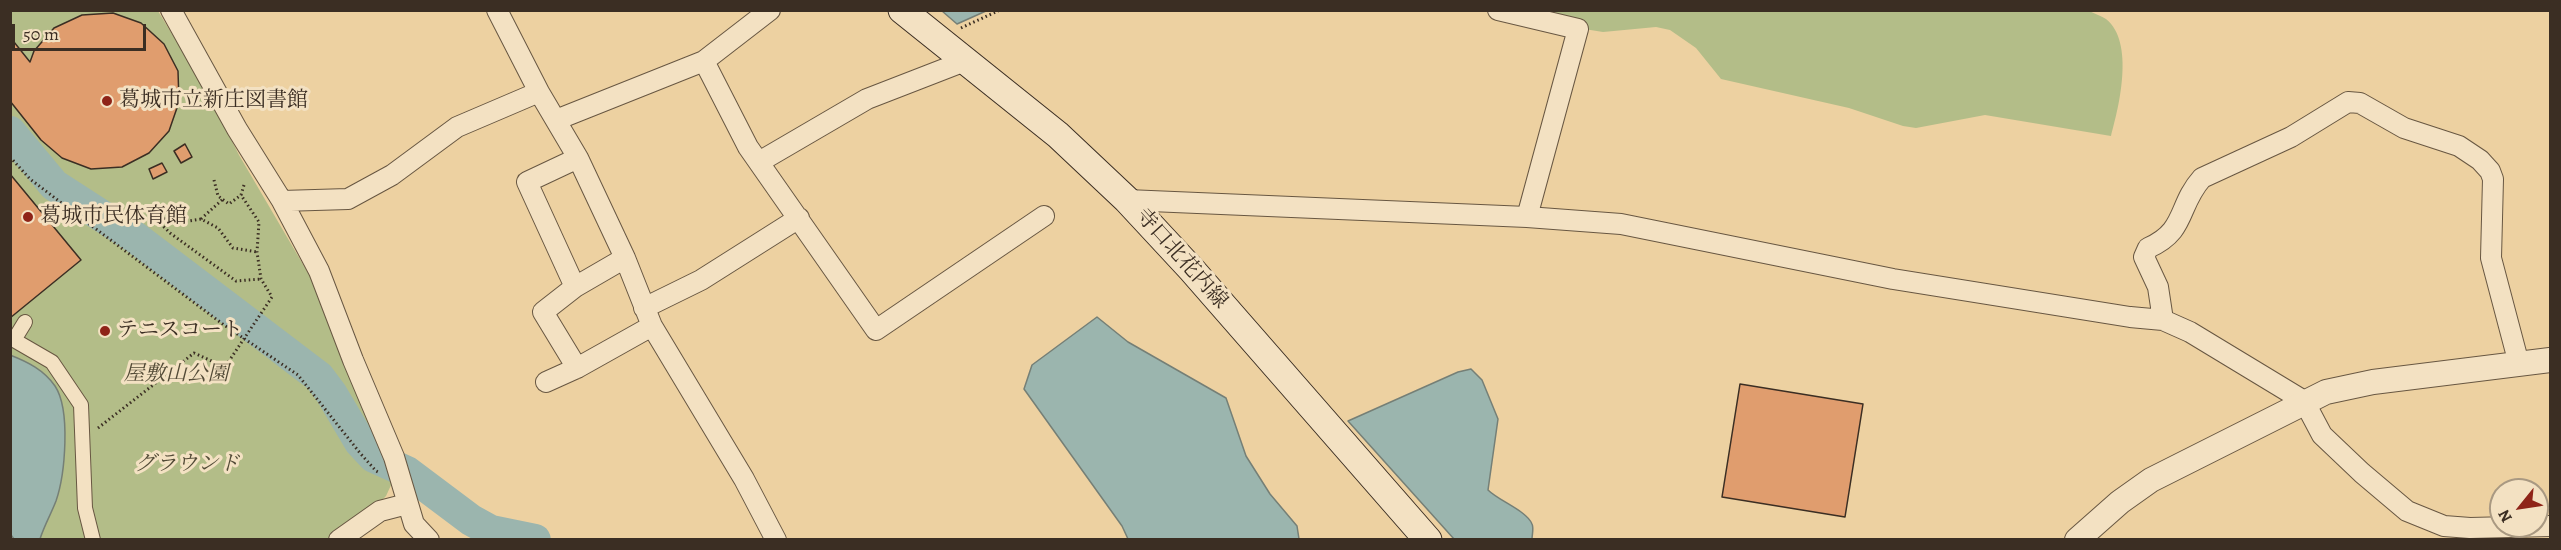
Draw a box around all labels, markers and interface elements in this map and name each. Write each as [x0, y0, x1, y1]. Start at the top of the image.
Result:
scale bar [15, 12, 148, 50]
text: 50 m [23, 22, 59, 46]
place label: 葛城市立新庄図書館 [119, 88, 308, 114]
marker: 葛城市立新庄図書館 [100, 94, 114, 108]
place label: 葛城市民体育館 [40, 204, 187, 230]
street label: 寺口北花内線 [1129, 204, 1233, 314]
marker: 葛城市民体育館 [21, 210, 35, 224]
place label: テニスコート [117, 318, 243, 344]
marker: テニスコート [98, 324, 112, 338]
park label: 屋敷山公園 [124, 362, 228, 388]
park label: グラウンド [135, 452, 239, 478]
north arrow [2489, 478, 2549, 538]
text: N [2493, 505, 2518, 527]

